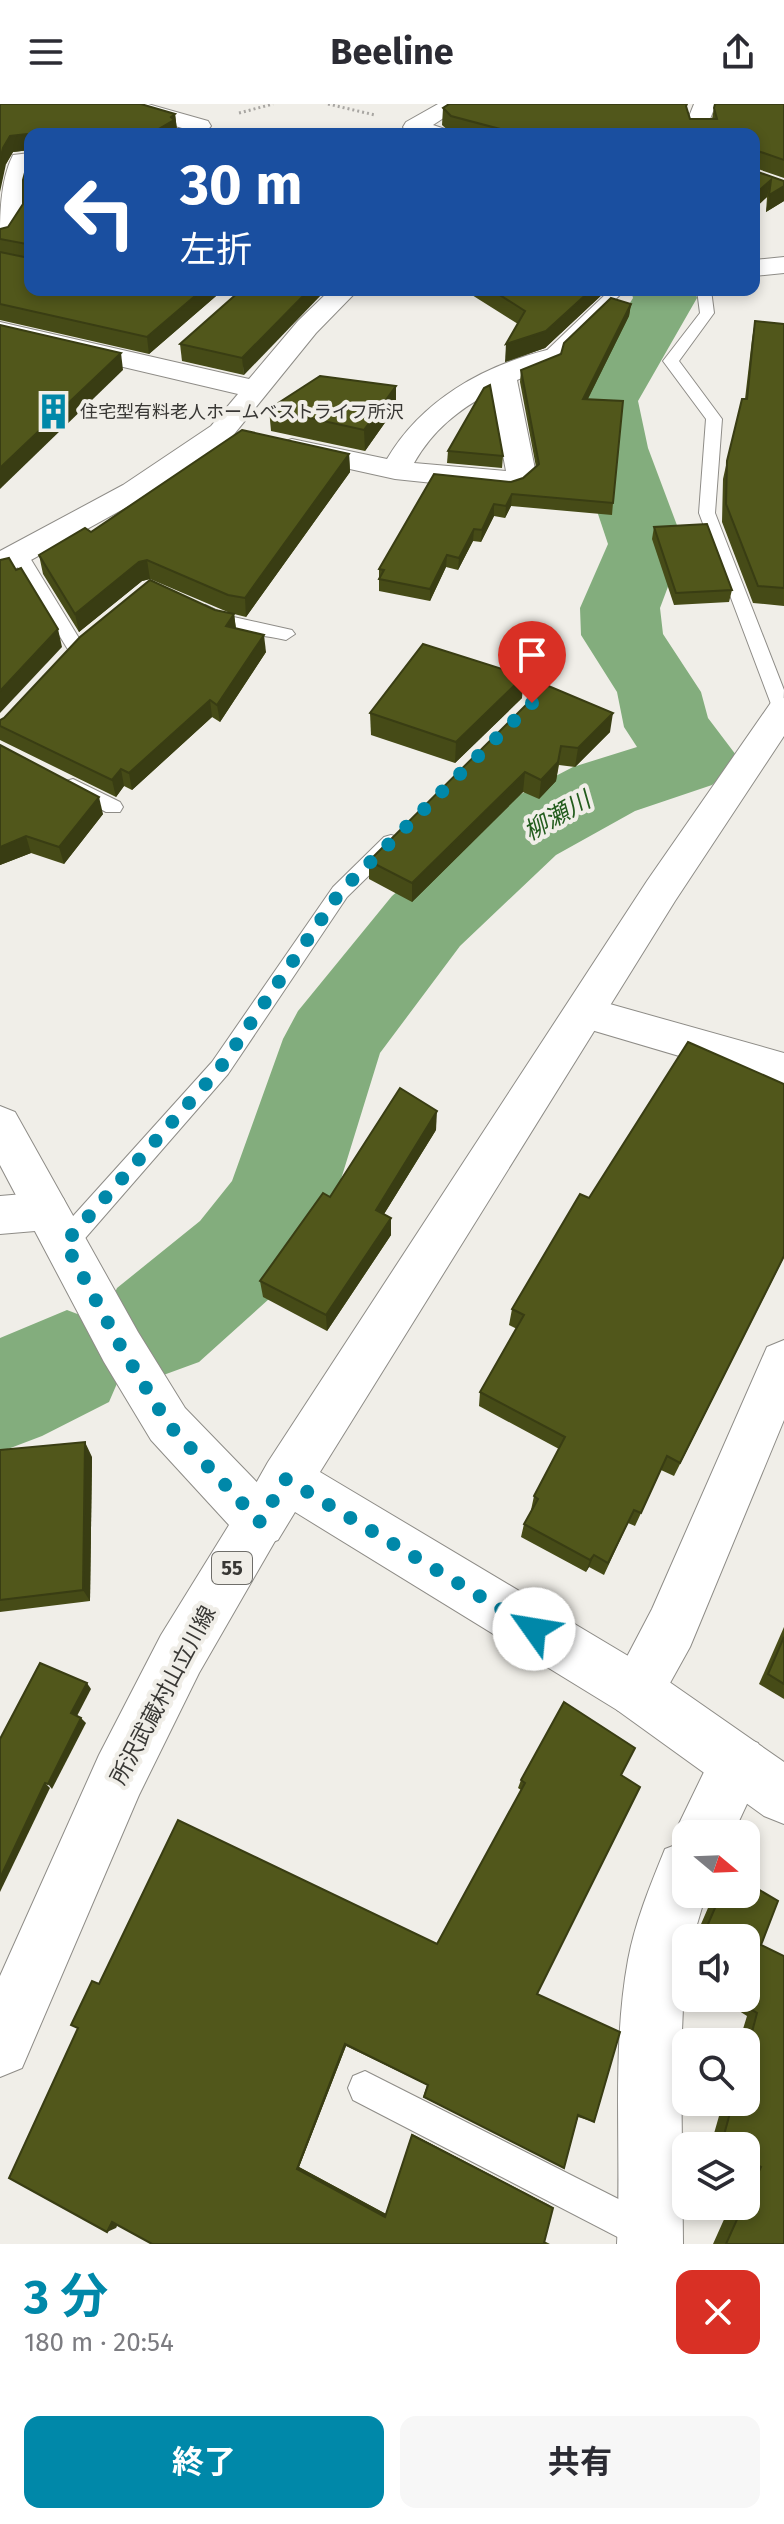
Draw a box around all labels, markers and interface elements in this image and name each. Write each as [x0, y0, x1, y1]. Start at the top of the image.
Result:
icon: menu [24, 30, 68, 74]
text: Beeline [330, 30, 454, 74]
icon: share [716, 30, 760, 74]
text: 30 m [180, 152, 302, 219]
icon: left [48, 160, 152, 264]
text: 左折 [180, 228, 252, 272]
building icon: 住宅型有料老人ホームベストライフ所沢 [35, 393, 73, 431]
place label: 住宅型有料老人ホームベストライフ所沢 [80, 401, 404, 423]
pin [498, 621, 566, 703]
icon: arrive [510, 633, 554, 677]
water label: 柳瀬川 [519, 784, 598, 846]
road number: 55 [212, 1552, 252, 1584]
position arrow [492, 1587, 576, 1671]
street label: 所沢武蔵村山立川線 [105, 1601, 221, 1789]
north arrow [672, 1820, 760, 1908]
map controls [672, 1820, 760, 2220]
button: sound [672, 1924, 760, 2012]
button: search [672, 2028, 760, 2116]
button: layers [672, 2132, 760, 2220]
text: 3 分 [24, 2268, 108, 2326]
button: close [676, 2270, 760, 2354]
text: 180 m · 20:54 [24, 2327, 174, 2358]
button: 終了 [24, 2416, 384, 2508]
button: 共有 [400, 2416, 760, 2508]

